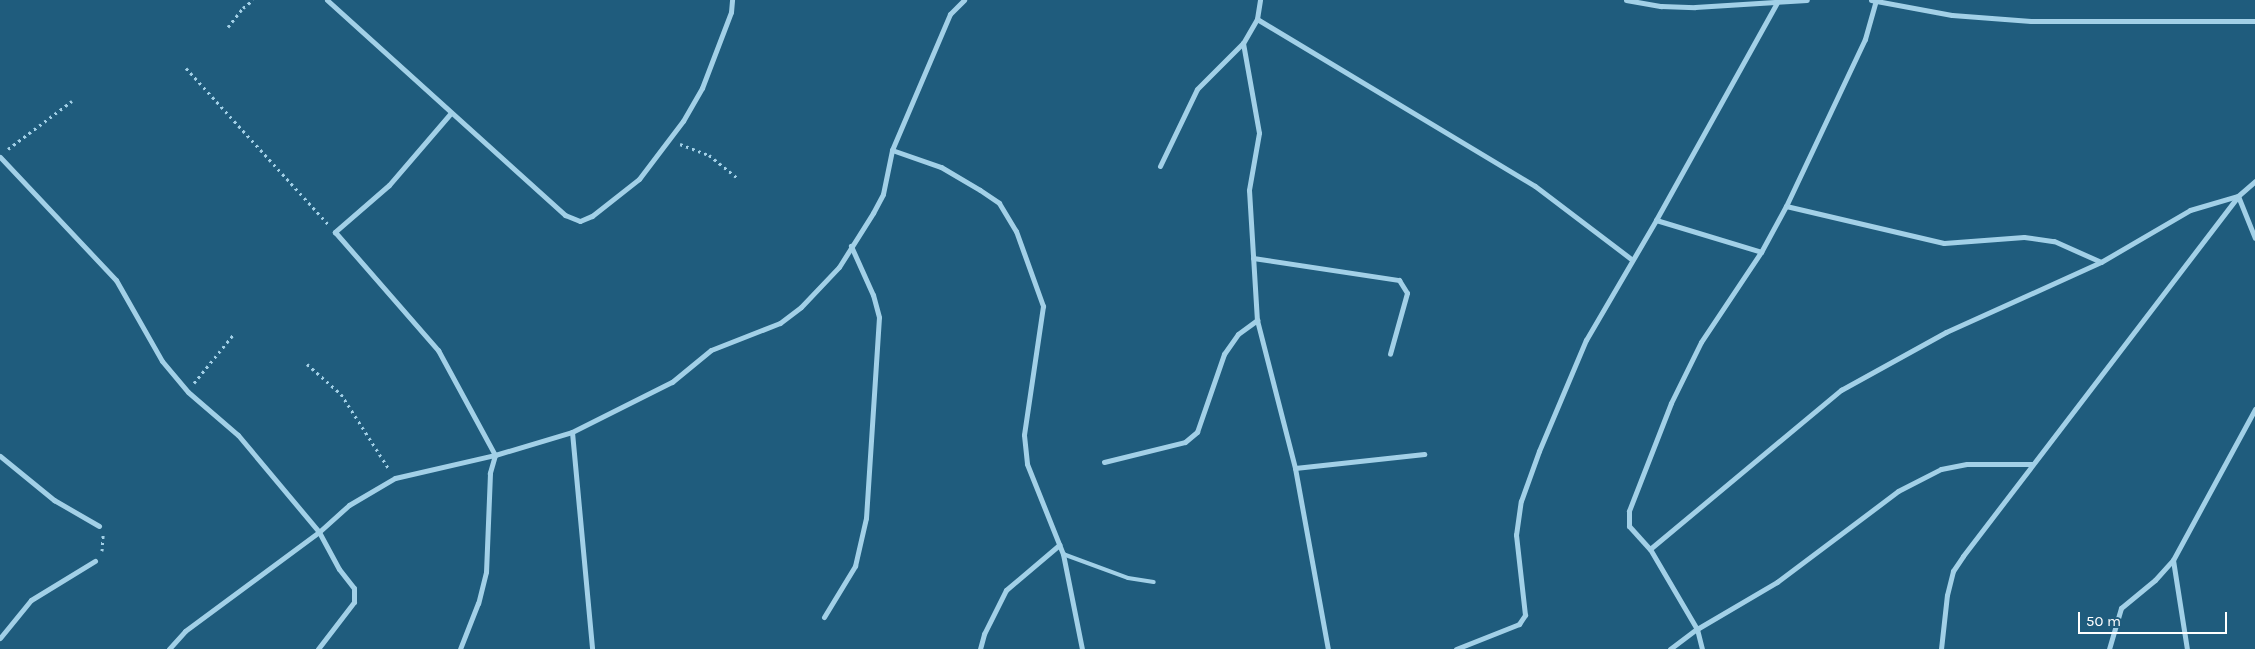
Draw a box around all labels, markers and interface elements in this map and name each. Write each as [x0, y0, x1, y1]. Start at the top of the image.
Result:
scale bar [2080, 602, 2229, 634]
text: 50 m [2086, 612, 2121, 630]

